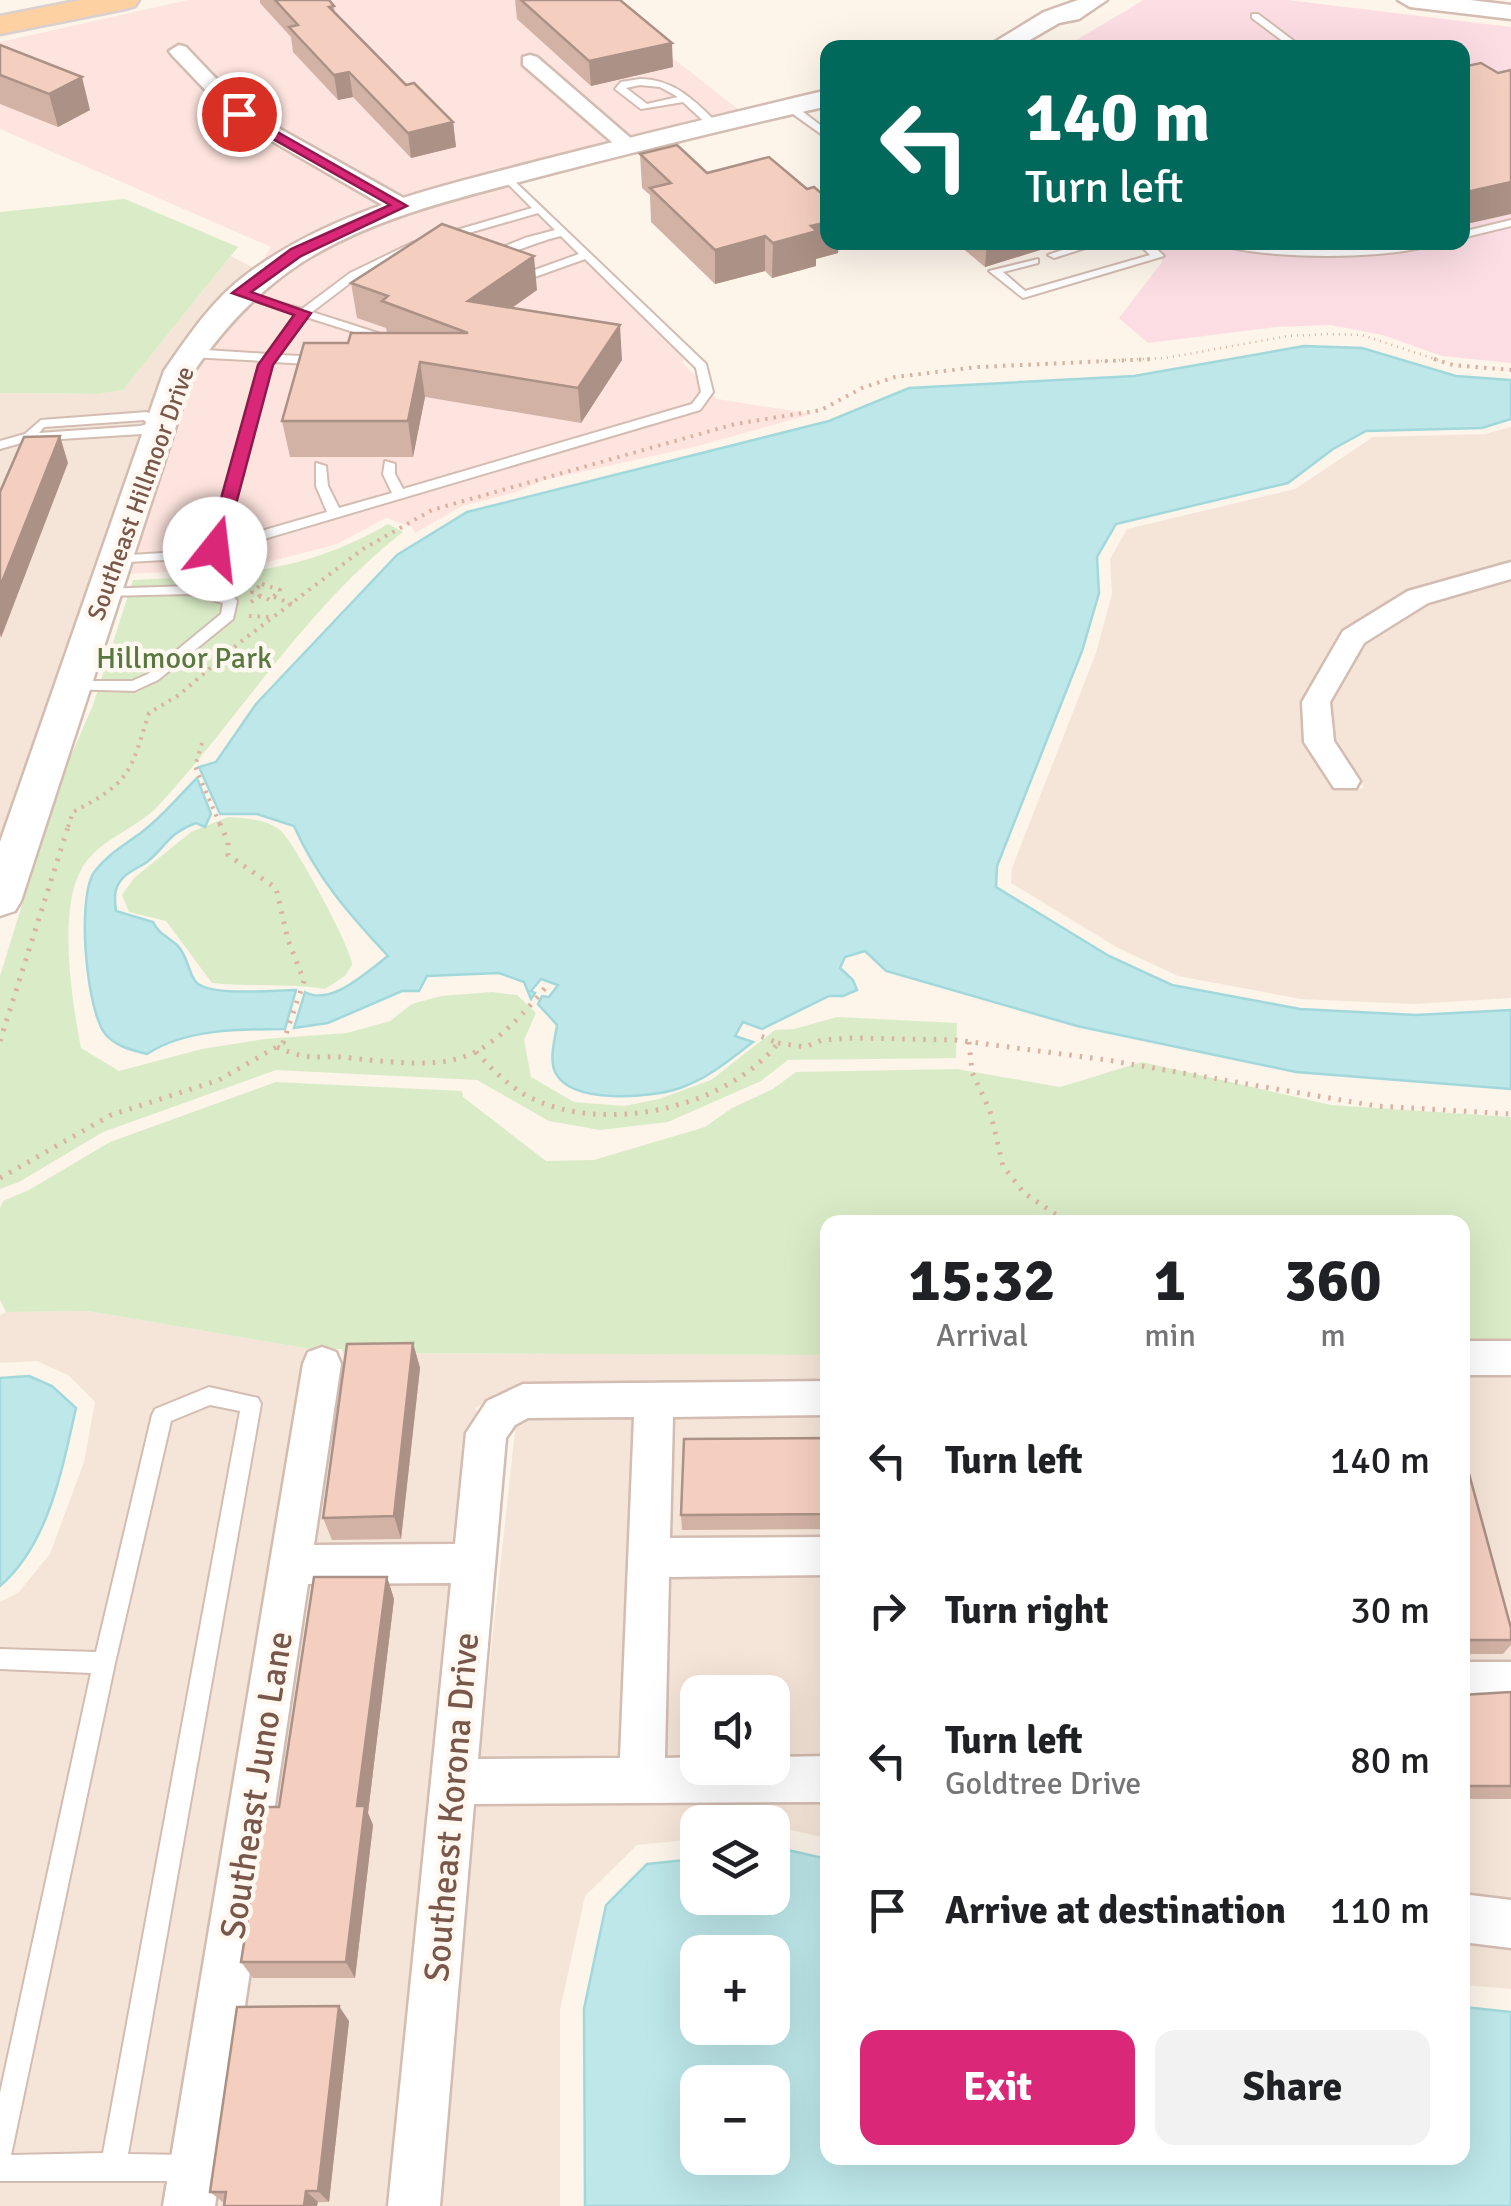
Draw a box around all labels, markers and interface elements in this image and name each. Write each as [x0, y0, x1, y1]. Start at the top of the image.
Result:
pin [197, 72, 282, 157]
text: 140 m [1025, 74, 1210, 160]
icon: left [860, 80, 990, 210]
icon: arrive [212, 87, 267, 142]
text: Turn left [1025, 160, 1184, 215]
street label: Southeast Hillmoor Drive [80, 362, 201, 624]
position arrow [163, 497, 267, 601]
park label: Hillmoor Park [96, 640, 272, 677]
text: 15:32 [908, 1244, 1056, 1318]
text: 1 [1154, 1244, 1186, 1318]
text: 360 [1284, 1244, 1382, 1318]
text: Arrival [936, 1316, 1028, 1355]
text: min [1144, 1316, 1196, 1355]
text: m [1320, 1316, 1346, 1355]
icon: left [860, 1433, 915, 1488]
text: Turn left [945, 1437, 1083, 1484]
text: 140 m [1330, 1437, 1430, 1484]
icon: right [860, 1583, 915, 1638]
text: Turn right [945, 1587, 1109, 1634]
text: 30 m [1350, 1587, 1430, 1634]
street label: Southeast Juno Lane [211, 1628, 302, 1942]
street label: Southeast Korona Drive [415, 1631, 488, 1983]
map controls [680, 1675, 790, 2175]
button: sound [680, 1675, 790, 1785]
text: Turn left [945, 1717, 1083, 1764]
icon: left [860, 1733, 915, 1788]
text: 80 m [1350, 1737, 1430, 1784]
text: Goldtree Drive [945, 1764, 1141, 1803]
button: layers [680, 1805, 790, 1915]
icon: arrive [860, 1883, 915, 1938]
text: Arrive at destination [945, 1887, 1286, 1934]
text: 110 m [1330, 1887, 1430, 1934]
button: + [680, 1935, 790, 2045]
button: Exit [860, 2030, 1135, 2145]
button: Share [1155, 2030, 1430, 2145]
button: − [680, 2065, 790, 2175]

